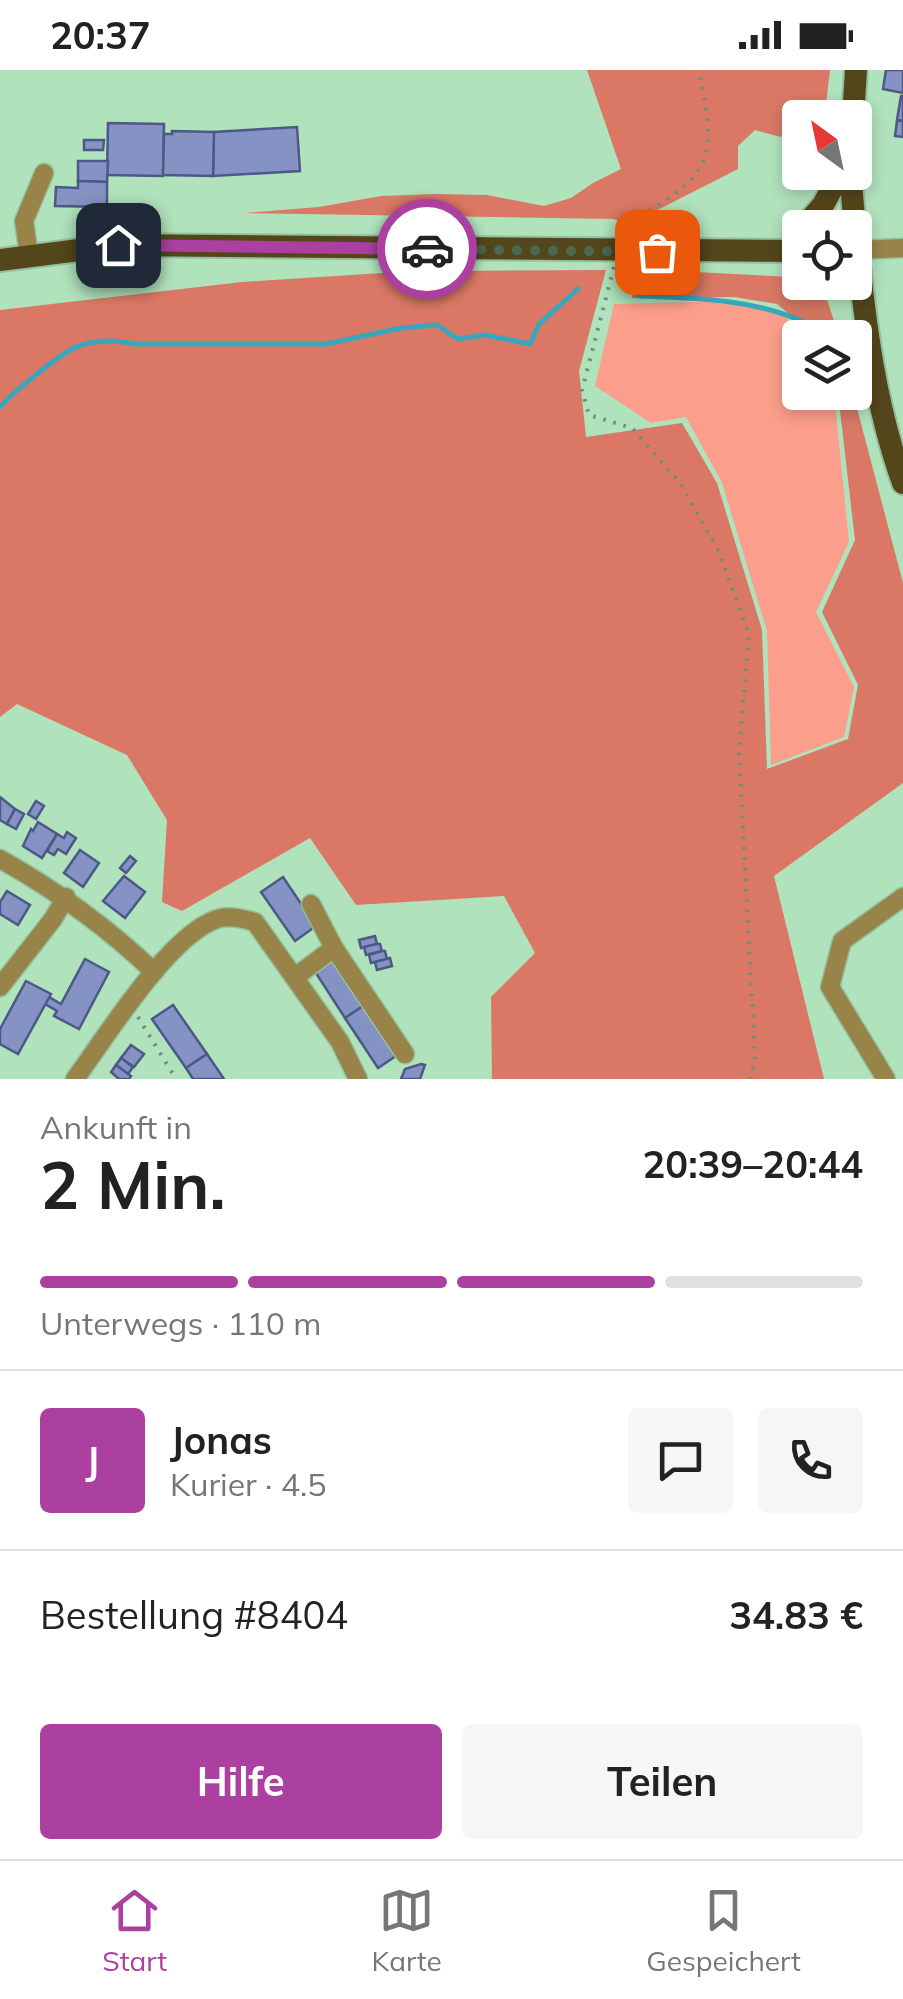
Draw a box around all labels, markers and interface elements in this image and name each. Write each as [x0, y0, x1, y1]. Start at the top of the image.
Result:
text: 20:37 [50, 11, 151, 59]
north arrow [782, 100, 872, 190]
map controls [782, 100, 872, 410]
courier [377, 199, 477, 299]
pin [76, 203, 161, 288]
pin [615, 210, 700, 295]
button: locate [782, 210, 872, 300]
icon: home [91, 218, 146, 273]
icon: car [400, 222, 455, 277]
icon: bag [630, 225, 685, 280]
button: layers [782, 320, 872, 410]
text: Ankunft in [40, 1107, 192, 1147]
text: 20:39–20:44 [643, 1140, 863, 1188]
text: 2 Min. [40, 1144, 226, 1225]
text: Unterwegs · 110 m [40, 1303, 321, 1343]
button: chat [628, 1408, 733, 1513]
button: phone [758, 1408, 863, 1513]
text: Jonas [170, 1416, 272, 1464]
text: J [86, 1436, 99, 1484]
text: Kurier · 4.5 [170, 1464, 326, 1504]
text: Bestellung #8404 [40, 1591, 348, 1639]
text: 34.83 € [729, 1591, 863, 1639]
button: Hilfe [40, 1724, 442, 1839]
button: Teilen [462, 1724, 863, 1839]
tab: Start [102, 1883, 167, 1978]
tab: Karte [371, 1883, 442, 1978]
tab: Gespeichert [646, 1883, 801, 1978]

